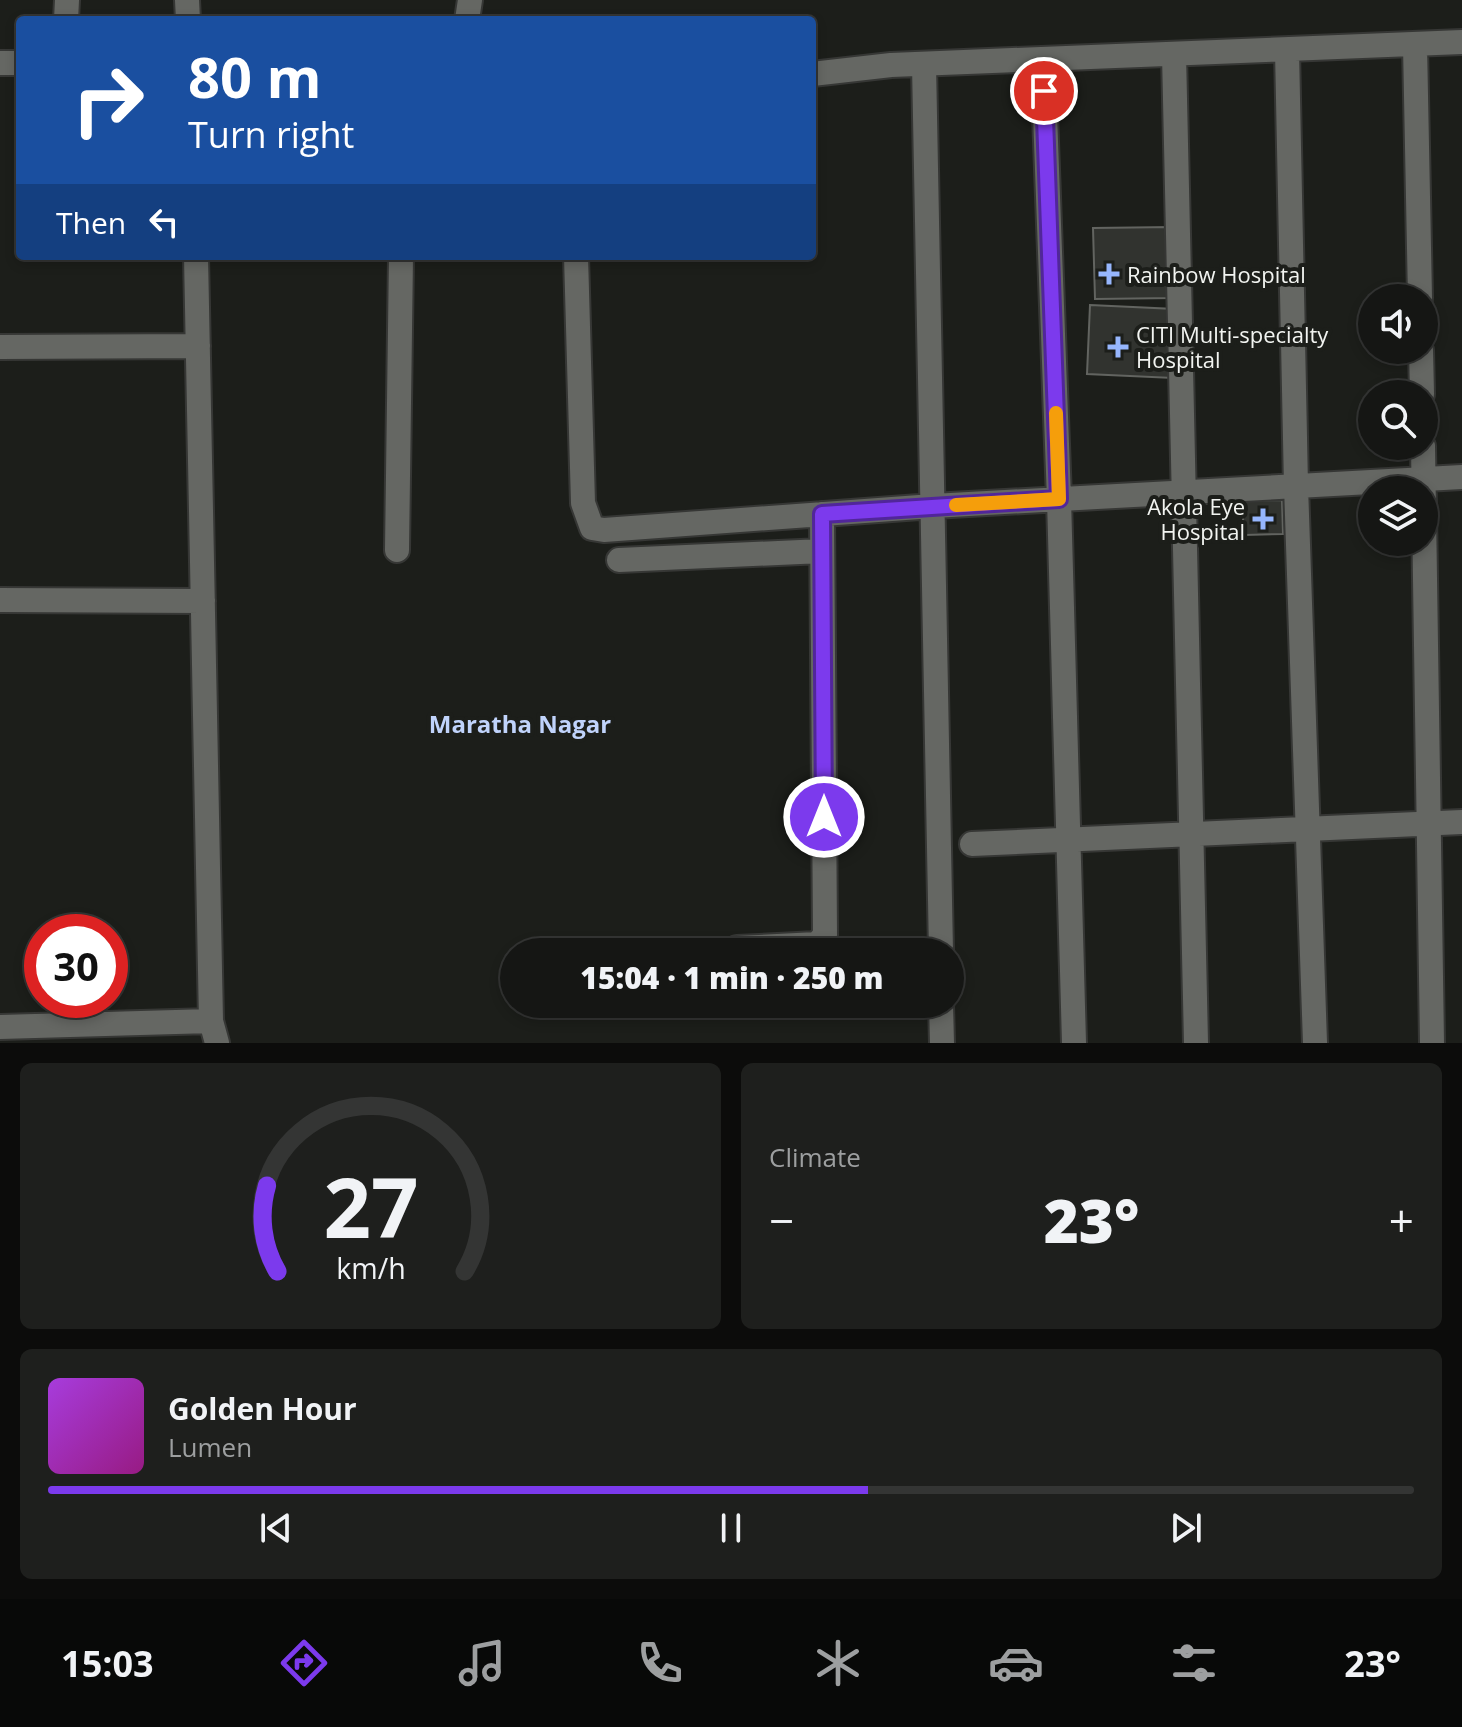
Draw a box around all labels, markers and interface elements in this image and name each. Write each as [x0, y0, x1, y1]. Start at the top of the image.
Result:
text: 80 m [188, 38, 322, 114]
icon: right [56, 48, 160, 152]
pin [1010, 57, 1078, 125]
icon: arrive [1022, 69, 1066, 113]
text: Turn right [188, 110, 354, 159]
icon: left [142, 200, 186, 244]
text: Then [56, 202, 126, 243]
place label: Rainbow Hospital [1127, 259, 1306, 289]
marker: Rainbow Hospital [1098, 263, 1120, 285]
map controls [1358, 284, 1438, 556]
button: sound [1358, 284, 1438, 364]
place label: CITI Multi-specialty Hospital [1136, 319, 1329, 374]
marker: CITI Multi-specialty Hospital [1107, 336, 1129, 358]
button: search [1358, 380, 1438, 460]
button: layers [1358, 476, 1438, 556]
place label: Akola Eye Hospital [1147, 491, 1245, 546]
marker: Akola Eye Hospital [1252, 508, 1274, 530]
district label: Maratha Nagar [429, 707, 611, 740]
position arrow [782, 775, 866, 859]
speed limit sign: 30 [24, 914, 128, 1018]
text: 15:04 · 1 min · 250 m [580, 957, 884, 998]
text: Climate [769, 1139, 861, 1175]
text: 27 [323, 1149, 418, 1262]
text: 23° [1044, 1179, 1139, 1261]
text: − [769, 1190, 794, 1250]
text: + [1389, 1190, 1414, 1250]
text: km/h [336, 1248, 405, 1287]
text: Golden Hour [168, 1388, 357, 1429]
text: Lumen [168, 1429, 252, 1465]
icon: previous [254, 1506, 298, 1550]
icon: pause [709, 1506, 753, 1550]
icon: next [1164, 1506, 1208, 1550]
icon: directions [276, 1635, 332, 1691]
icon: music [454, 1635, 510, 1691]
icon: phone [632, 1635, 688, 1691]
icon: climate [810, 1635, 866, 1691]
icon: car [988, 1635, 1044, 1691]
icon: filters [1166, 1635, 1222, 1691]
text: 15:03 [61, 1639, 154, 1688]
text: 23° [1344, 1639, 1401, 1688]

